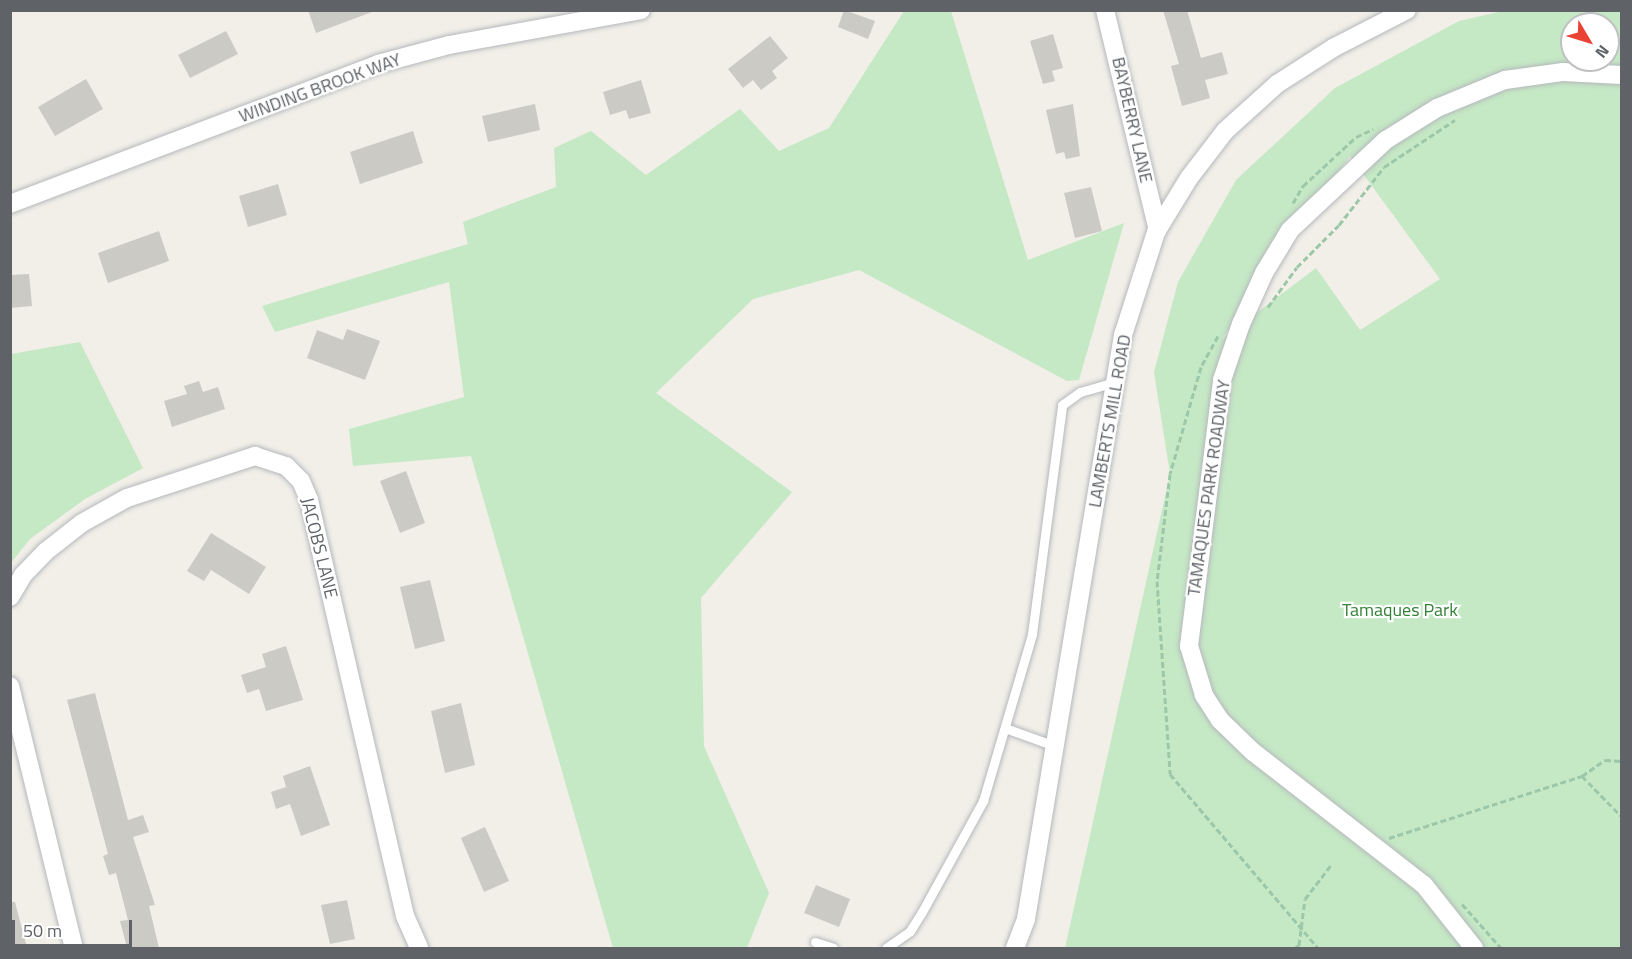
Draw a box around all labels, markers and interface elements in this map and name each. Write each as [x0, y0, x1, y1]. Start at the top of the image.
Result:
north arrow [1560, 12, 1620, 72]
text: N [1590, 40, 1615, 64]
street label: WINDING BROOK WAY [236, 49, 404, 127]
street label: BAYBERRY LANE [1107, 55, 1157, 185]
street label: LAMBERTS MILL ROAD [1084, 333, 1136, 509]
street label: TAMAQUES PARK ROADWAY [1183, 378, 1235, 598]
street label: JACOBS LANE [296, 495, 342, 601]
park label: Tamaques Park [1342, 599, 1458, 621]
scale bar [15, 908, 135, 946]
text: 50 m [23, 917, 62, 944]

